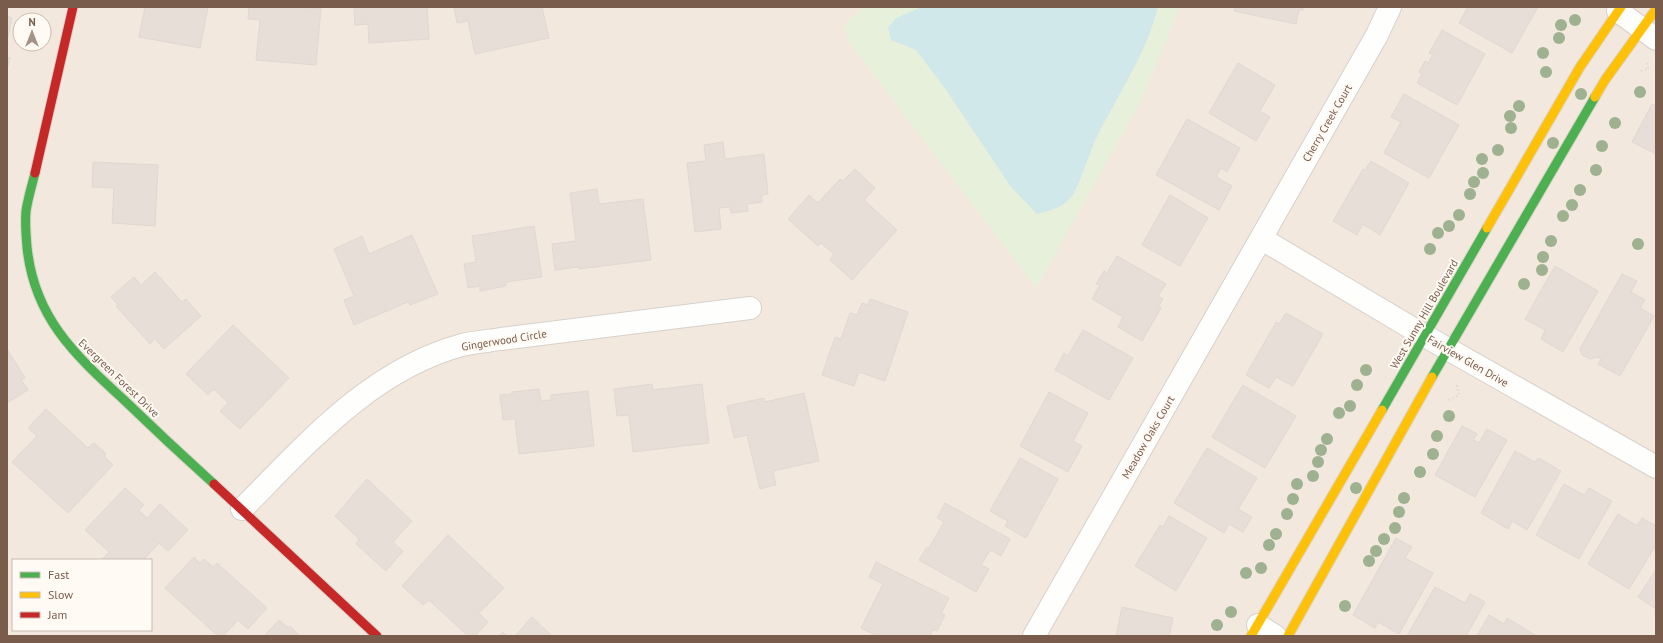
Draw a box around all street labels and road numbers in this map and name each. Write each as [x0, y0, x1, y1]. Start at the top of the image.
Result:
street label: Cherry Creek Court [1299, 81, 1355, 164]
street label: West Sunny Hill Boulevard [1387, 257, 1461, 371]
street label: Gingerwood Circle [460, 326, 548, 354]
street label: Fairview Glen Drive [1425, 332, 1511, 390]
street label: Evergreen Forest Drive [76, 336, 163, 420]
street label: Meadow Oaks Court [1119, 393, 1178, 481]

